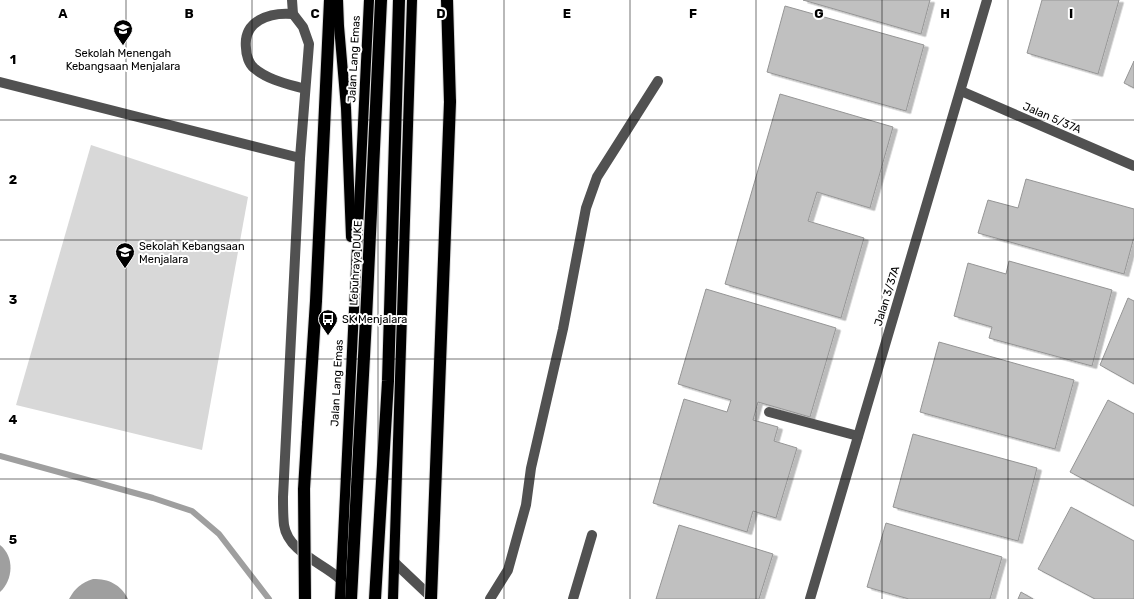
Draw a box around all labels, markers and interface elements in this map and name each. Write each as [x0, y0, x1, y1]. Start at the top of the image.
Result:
text: A [58, 6, 68, 21]
text: B [184, 6, 194, 21]
text: C [310, 6, 320, 21]
text: D [436, 6, 446, 21]
text: E [563, 6, 571, 21]
text: F [689, 6, 697, 21]
text: G [814, 6, 824, 21]
text: H [940, 6, 950, 21]
text: I [1069, 6, 1073, 21]
street label: Jalan Lang Emas [345, 15, 363, 103]
school or university icon: Sekolah Menengah Kebangsaan Menjalara [112, 18, 134, 46]
place label: Sekolah Menengah Kebangsaan Menjalara [66, 47, 180, 73]
text: 1 [10, 52, 16, 67]
street label: Jalan 5/37A [1021, 100, 1084, 136]
text: 2 [9, 172, 17, 187]
street label: Lebuhraya DUKE [347, 220, 365, 306]
place label: Sekolah Kebangsaan Menjalara [139, 240, 245, 266]
school or university icon: Sekolah Kebangsaan Menjalara [114, 241, 136, 269]
street label: Jalan 3/37A [872, 264, 902, 328]
text: 3 [9, 292, 18, 307]
bus stop icon: SK Menjalara [317, 308, 339, 336]
place label: SK Menjalara [342, 313, 407, 326]
street label: Jalan Lang Emas [328, 339, 346, 427]
text: 4 [9, 412, 18, 427]
text: 5 [9, 532, 17, 547]

